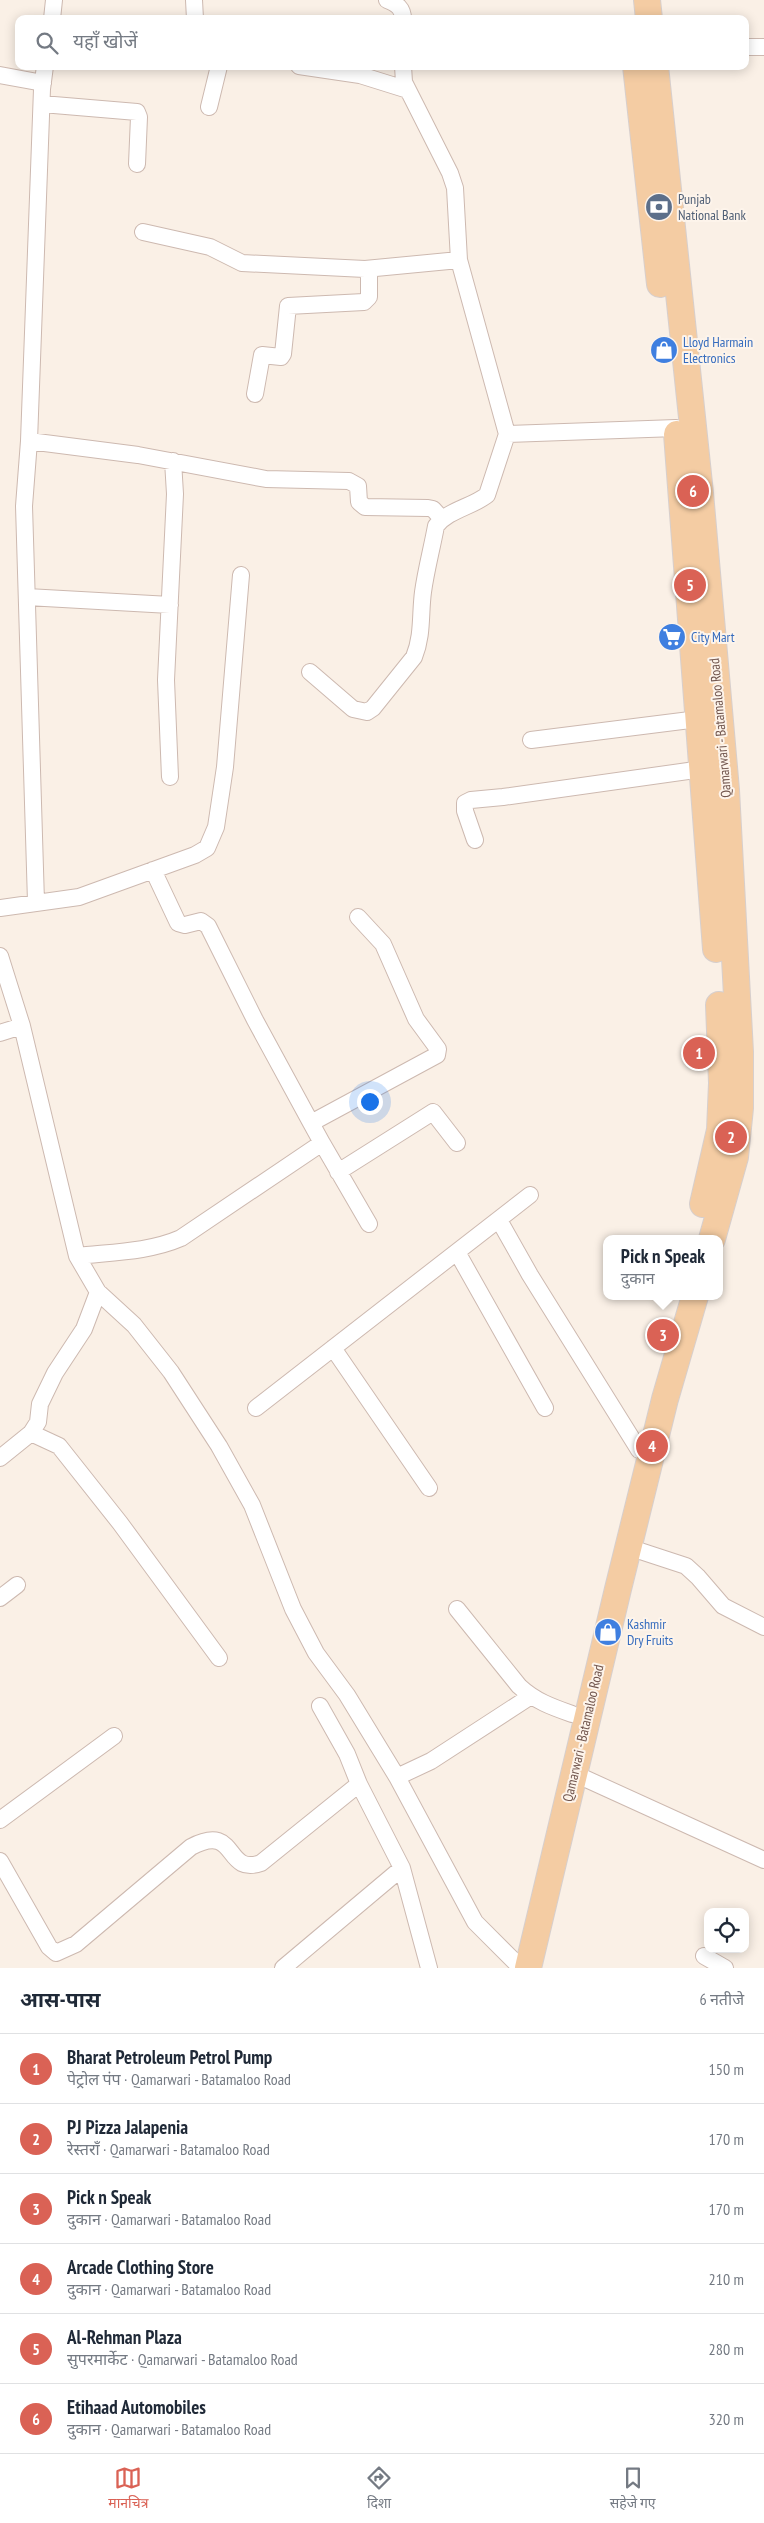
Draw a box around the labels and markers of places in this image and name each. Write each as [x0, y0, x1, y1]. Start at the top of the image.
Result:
place label: Punjab National Bank [678, 190, 746, 224]
bank icon: Punjab National Bank [644, 192, 674, 222]
place label: Lloyd Harmain Electronics [683, 333, 753, 367]
shop icon: Lloyd Harmain Electronics [649, 335, 679, 365]
pin: 6 [677, 472, 709, 510]
pin: 5 [674, 566, 706, 604]
supermarket icon: City Mart [657, 622, 687, 652]
place label: City Mart [691, 628, 735, 646]
pin: 1 [683, 1034, 715, 1072]
pin: 2 [715, 1118, 747, 1156]
pin: 3 [647, 1316, 679, 1354]
pin: 4 [636, 1427, 668, 1465]
place label: Kashmir Dry Fruits [627, 1615, 674, 1649]
shop icon: Kashmir Dry Fruits [593, 1617, 623, 1647]

